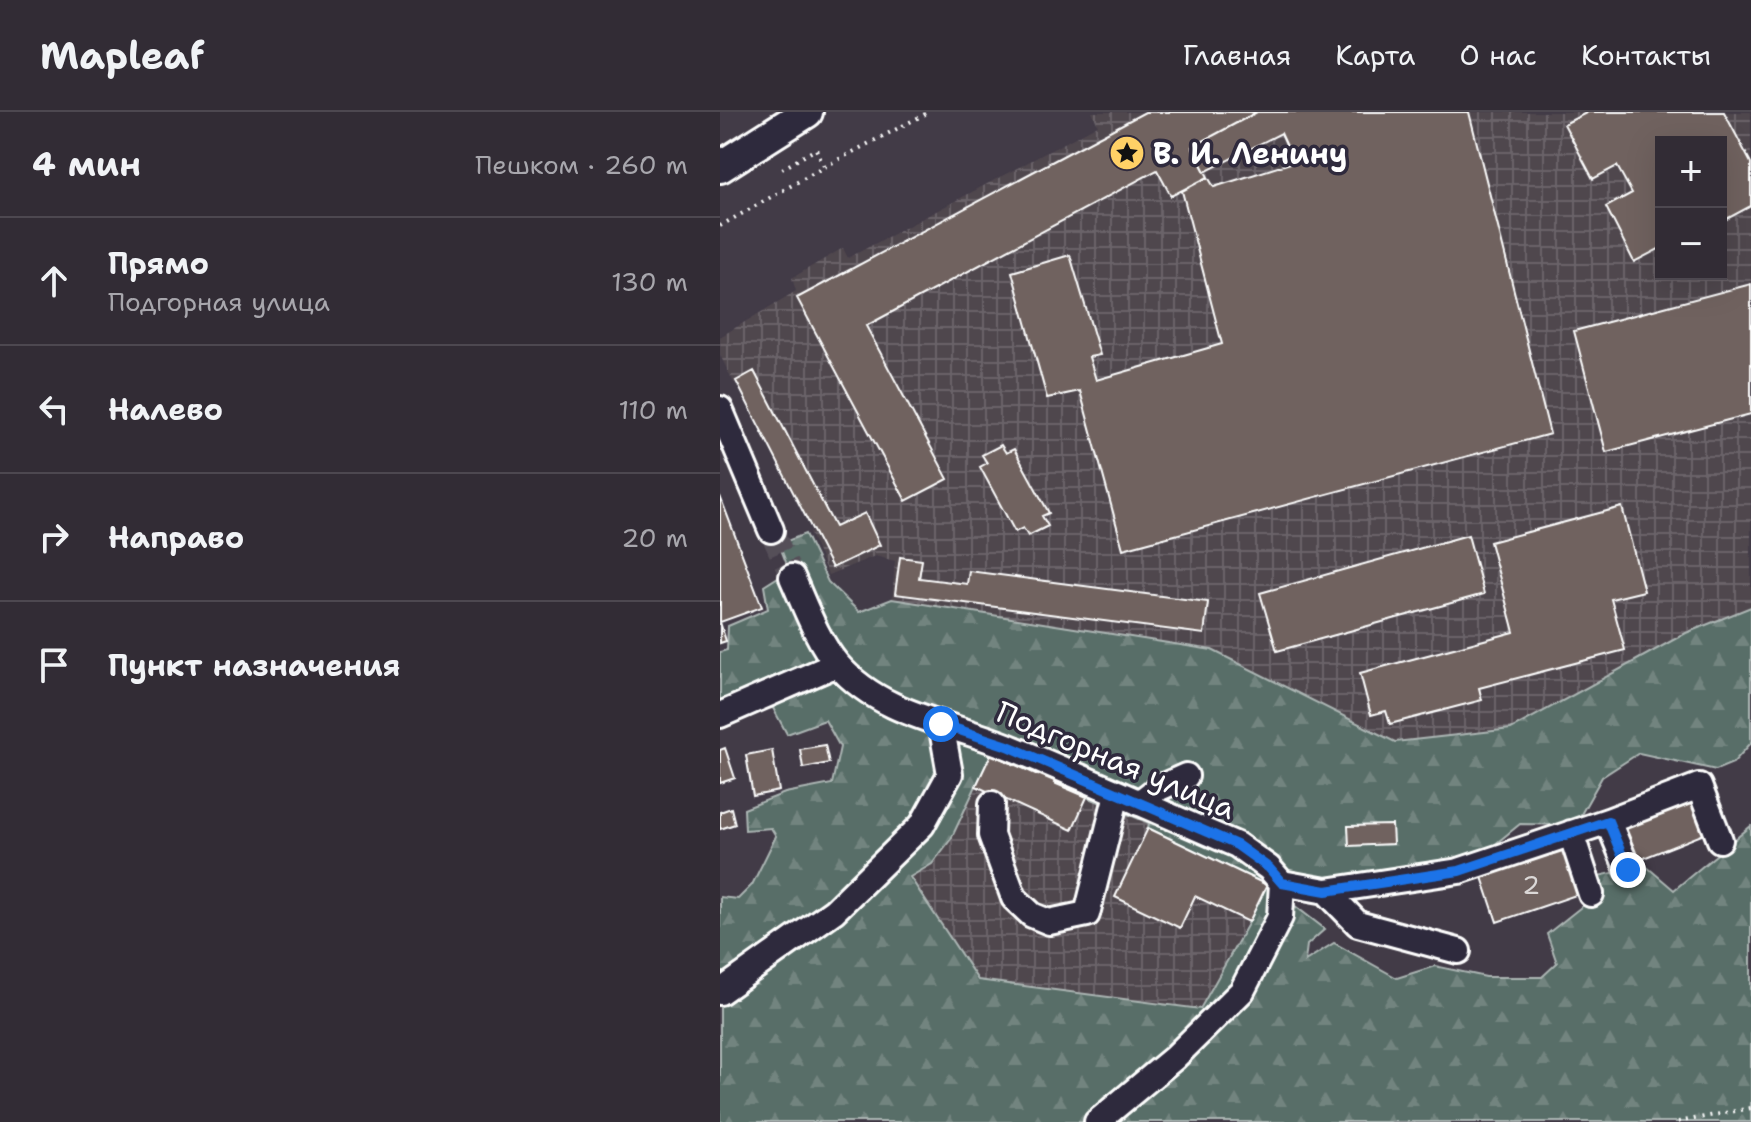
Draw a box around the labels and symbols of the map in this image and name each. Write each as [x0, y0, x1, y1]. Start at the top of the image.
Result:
place label: В. И. Ленину [1153, 133, 1347, 174]
place icon: В. И. Ленину [1108, 134, 1146, 172]
street label: Подгорная улица [990, 691, 1242, 829]
route start [923, 706, 959, 742]
route end [1610, 852, 1646, 888]
house number: 2 [1522, 867, 1540, 902]

